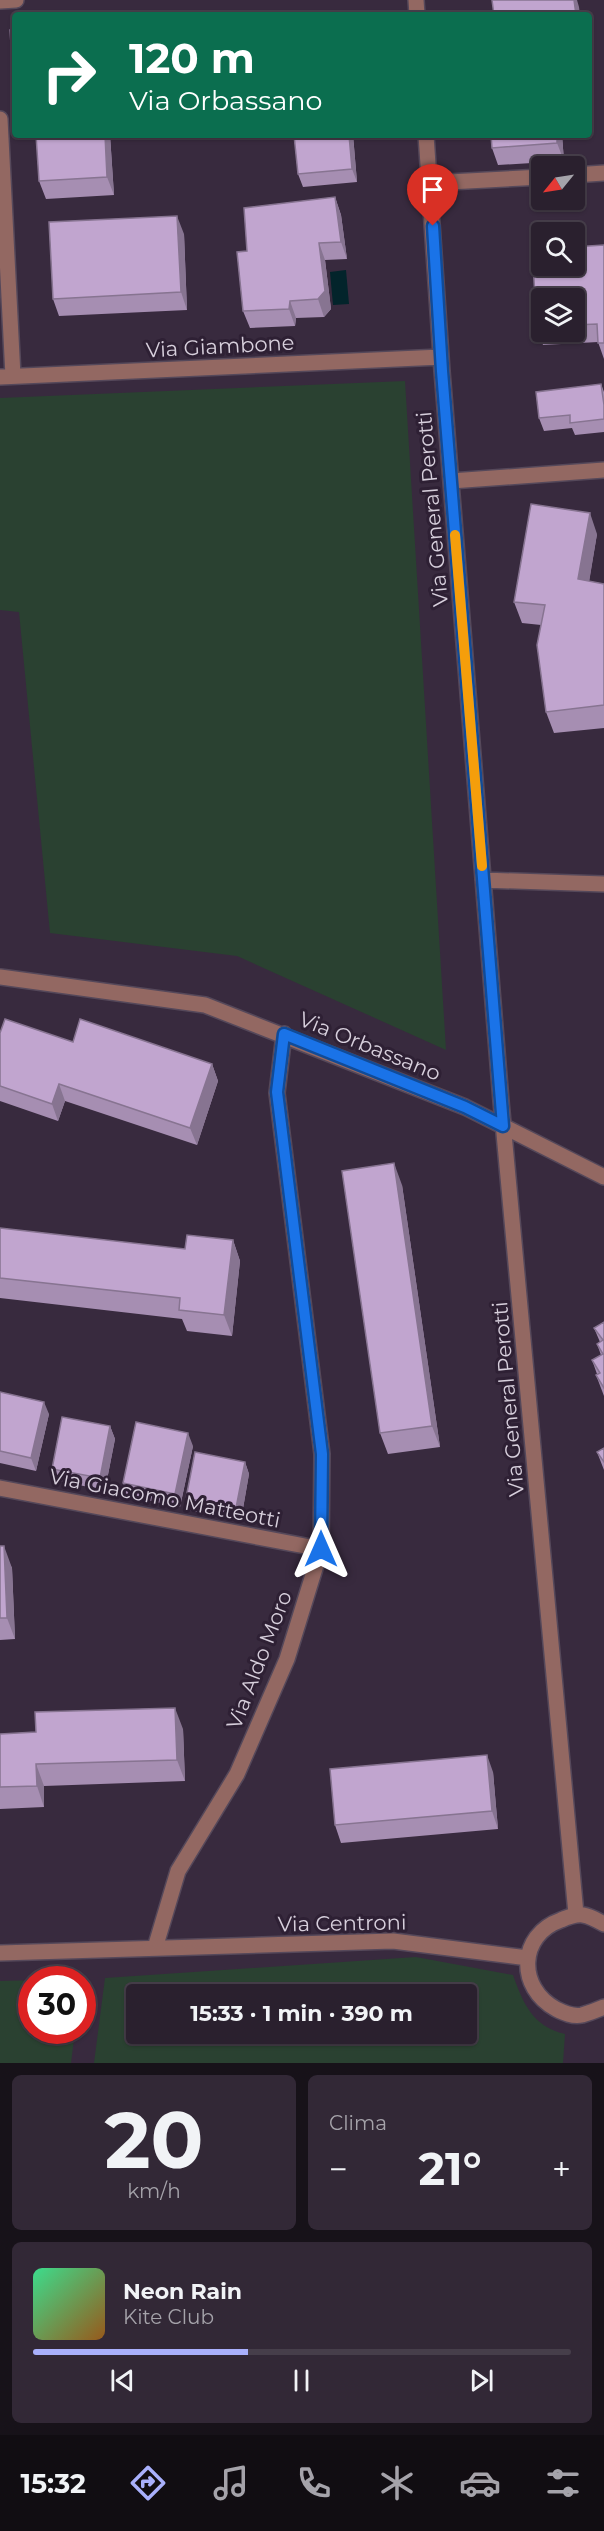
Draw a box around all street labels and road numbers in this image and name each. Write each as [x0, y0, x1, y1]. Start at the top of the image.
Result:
street label: Via Giambone [145, 330, 295, 362]
street label: Via General Perotti [411, 410, 453, 608]
street label: Via Orbassano [296, 1006, 444, 1086]
street label: Via General Perotti [487, 1300, 529, 1498]
street label: Via Giacomo Matteotti [47, 1463, 283, 1533]
street label: Via Aldo Moro [221, 1587, 297, 1733]
street label: Via Centroni [277, 1909, 407, 1937]

